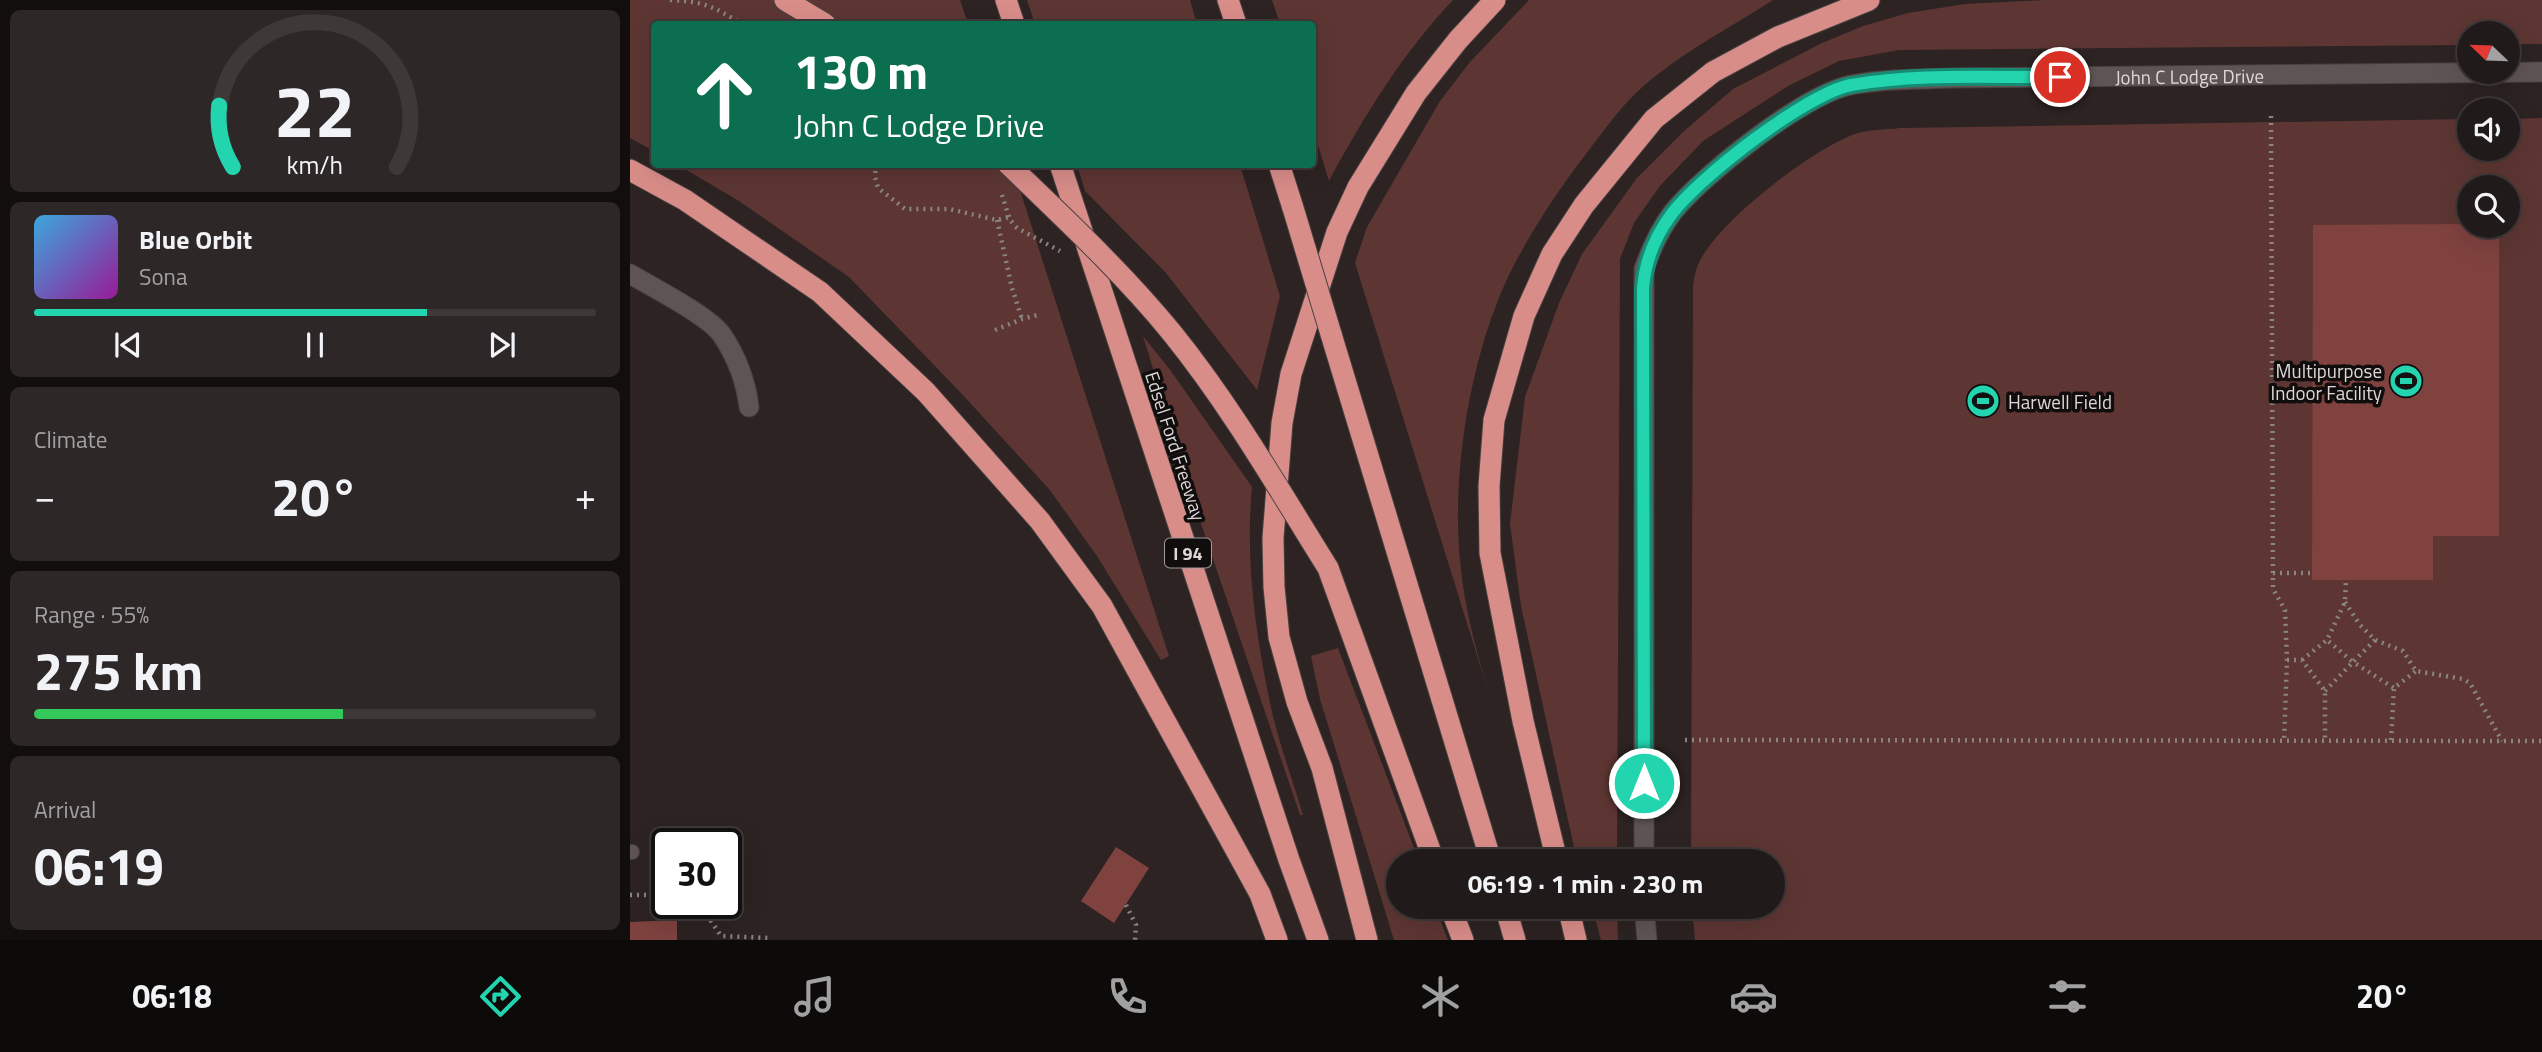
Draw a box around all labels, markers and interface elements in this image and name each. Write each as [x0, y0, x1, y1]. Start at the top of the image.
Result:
north arrow [2457, 21, 2520, 84]
map controls [2457, 21, 2520, 238]
text: 130 m [794, 33, 928, 108]
pin [2030, 47, 2090, 107]
icon: ahead [679, 49, 770, 140]
text: 22 [274, 55, 356, 165]
icon: arrive [2041, 58, 2079, 96]
street label: John C Lodge Drive [2115, 60, 2264, 91]
button: sound [2457, 98, 2520, 161]
text: John C Lodge Drive [794, 101, 1044, 149]
text: km/h [287, 146, 343, 184]
button: search [2457, 175, 2520, 238]
text: Blue Orbit [139, 220, 252, 259]
text: Sona [139, 259, 187, 294]
icon: previous [109, 326, 147, 364]
icon: pause [296, 326, 334, 364]
icon: next [483, 326, 521, 364]
place label: Multipurpose Indoor Facility [2271, 356, 2382, 407]
sports icon: Multipurpose Indoor Facility [2387, 362, 2425, 400]
street label: Edsel Ford Freeway [1138, 367, 1214, 525]
sports icon: Harwell Field [1964, 382, 2002, 420]
place label: Harwell Field [2008, 387, 2112, 416]
text: Climate [34, 422, 107, 457]
text: 20° [271, 457, 359, 536]
text: − [34, 467, 55, 525]
text: + [575, 467, 596, 525]
road number: I 94 [1165, 538, 1211, 568]
text: Range · 55% [34, 597, 149, 632]
text: 275 km [34, 631, 203, 710]
position arrow [1607, 746, 1681, 820]
text: Arrival [34, 792, 96, 827]
text: 06:19 [34, 826, 164, 905]
speed limit sign: 30 [651, 828, 742, 919]
text: 06:19 · 1 min · 230 m [1468, 864, 1703, 903]
text: 06:18 [132, 972, 212, 1020]
icon: directions [476, 972, 525, 1021]
icon: music [790, 972, 839, 1021]
icon: phone [1103, 972, 1152, 1021]
icon: climate [1416, 972, 1465, 1021]
icon: car [1729, 972, 1778, 1021]
icon: filters [2043, 972, 2092, 1021]
text: 20° [2356, 972, 2410, 1020]

